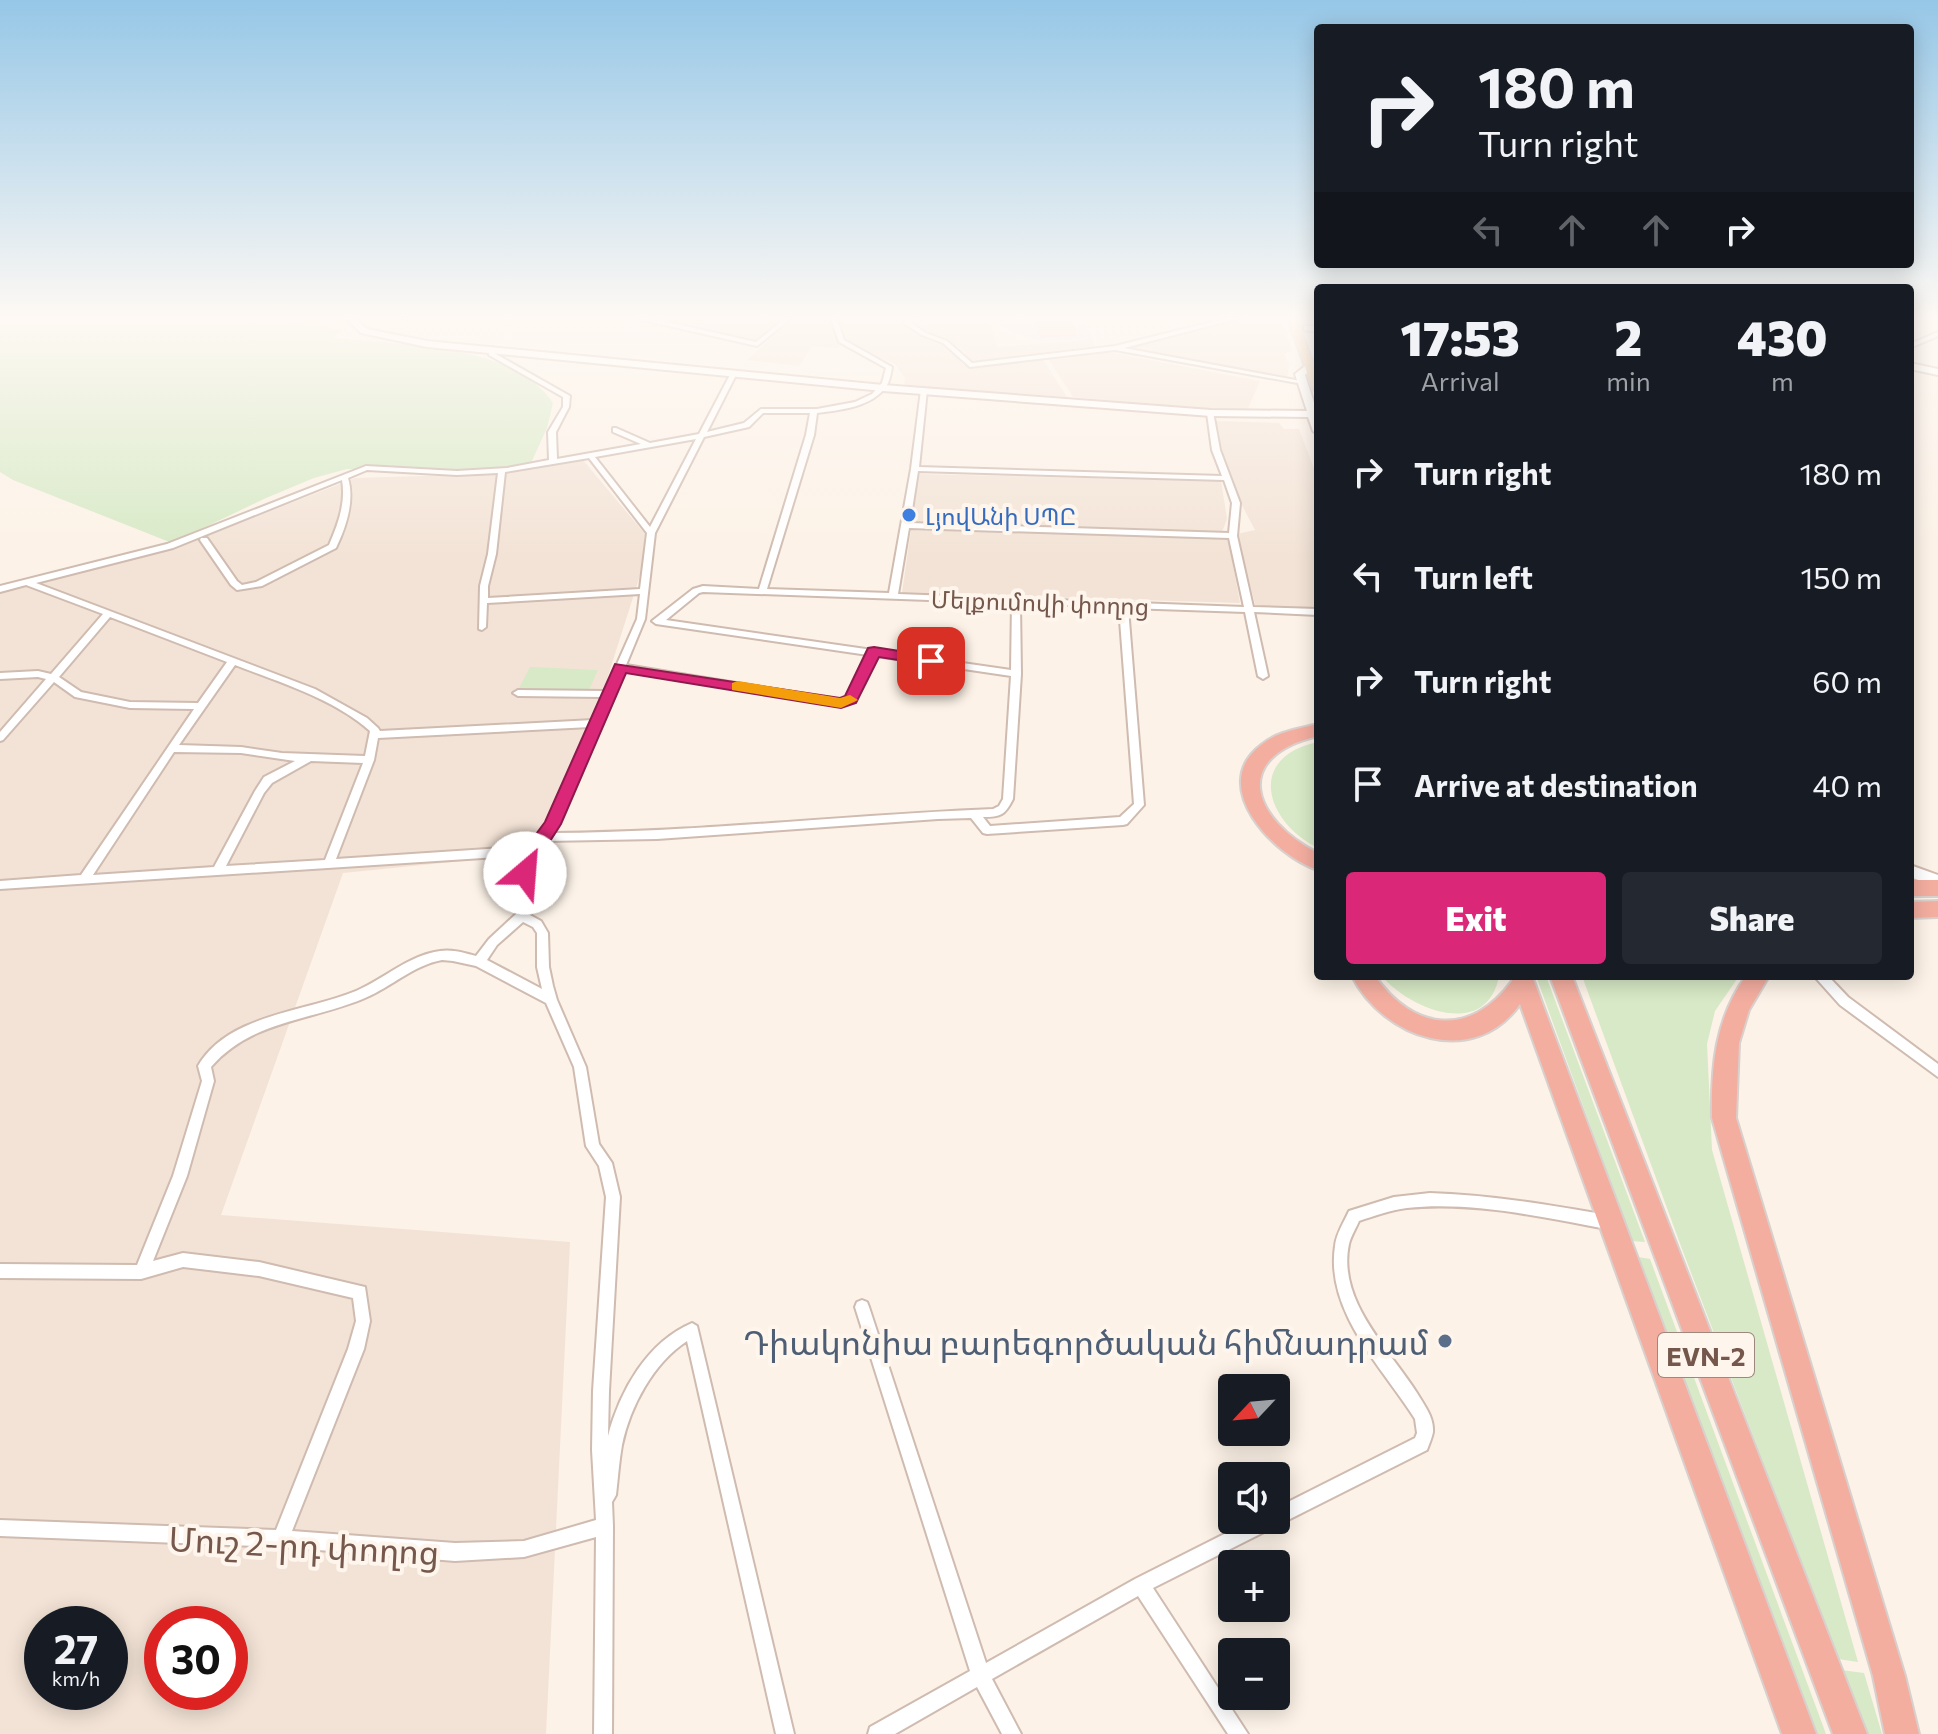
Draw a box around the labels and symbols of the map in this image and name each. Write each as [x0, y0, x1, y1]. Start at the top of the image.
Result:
place label: ԼյովԱնի ՍՊԸ [925, 501, 1076, 531]
marker: ԼյովԱնի ՍՊԸ [900, 506, 918, 524]
street label: Մելքումովի փողոց [930, 584, 1150, 621]
pin [897, 627, 965, 695]
position arrow [483, 831, 567, 915]
place label: Դիակոնիա բարեգործական հիմնադրամ [743, 1320, 1429, 1363]
marker: Դիակոնիա բարեգործական հիմնադրամ [1436, 1332, 1454, 1350]
road number: EVN-2 [1658, 1333, 1754, 1377]
north arrow [1218, 1374, 1290, 1446]
street label: Մուշ 2-րդ փողոց [168, 1516, 440, 1573]
speed limit sign: 30 [144, 1606, 248, 1710]

